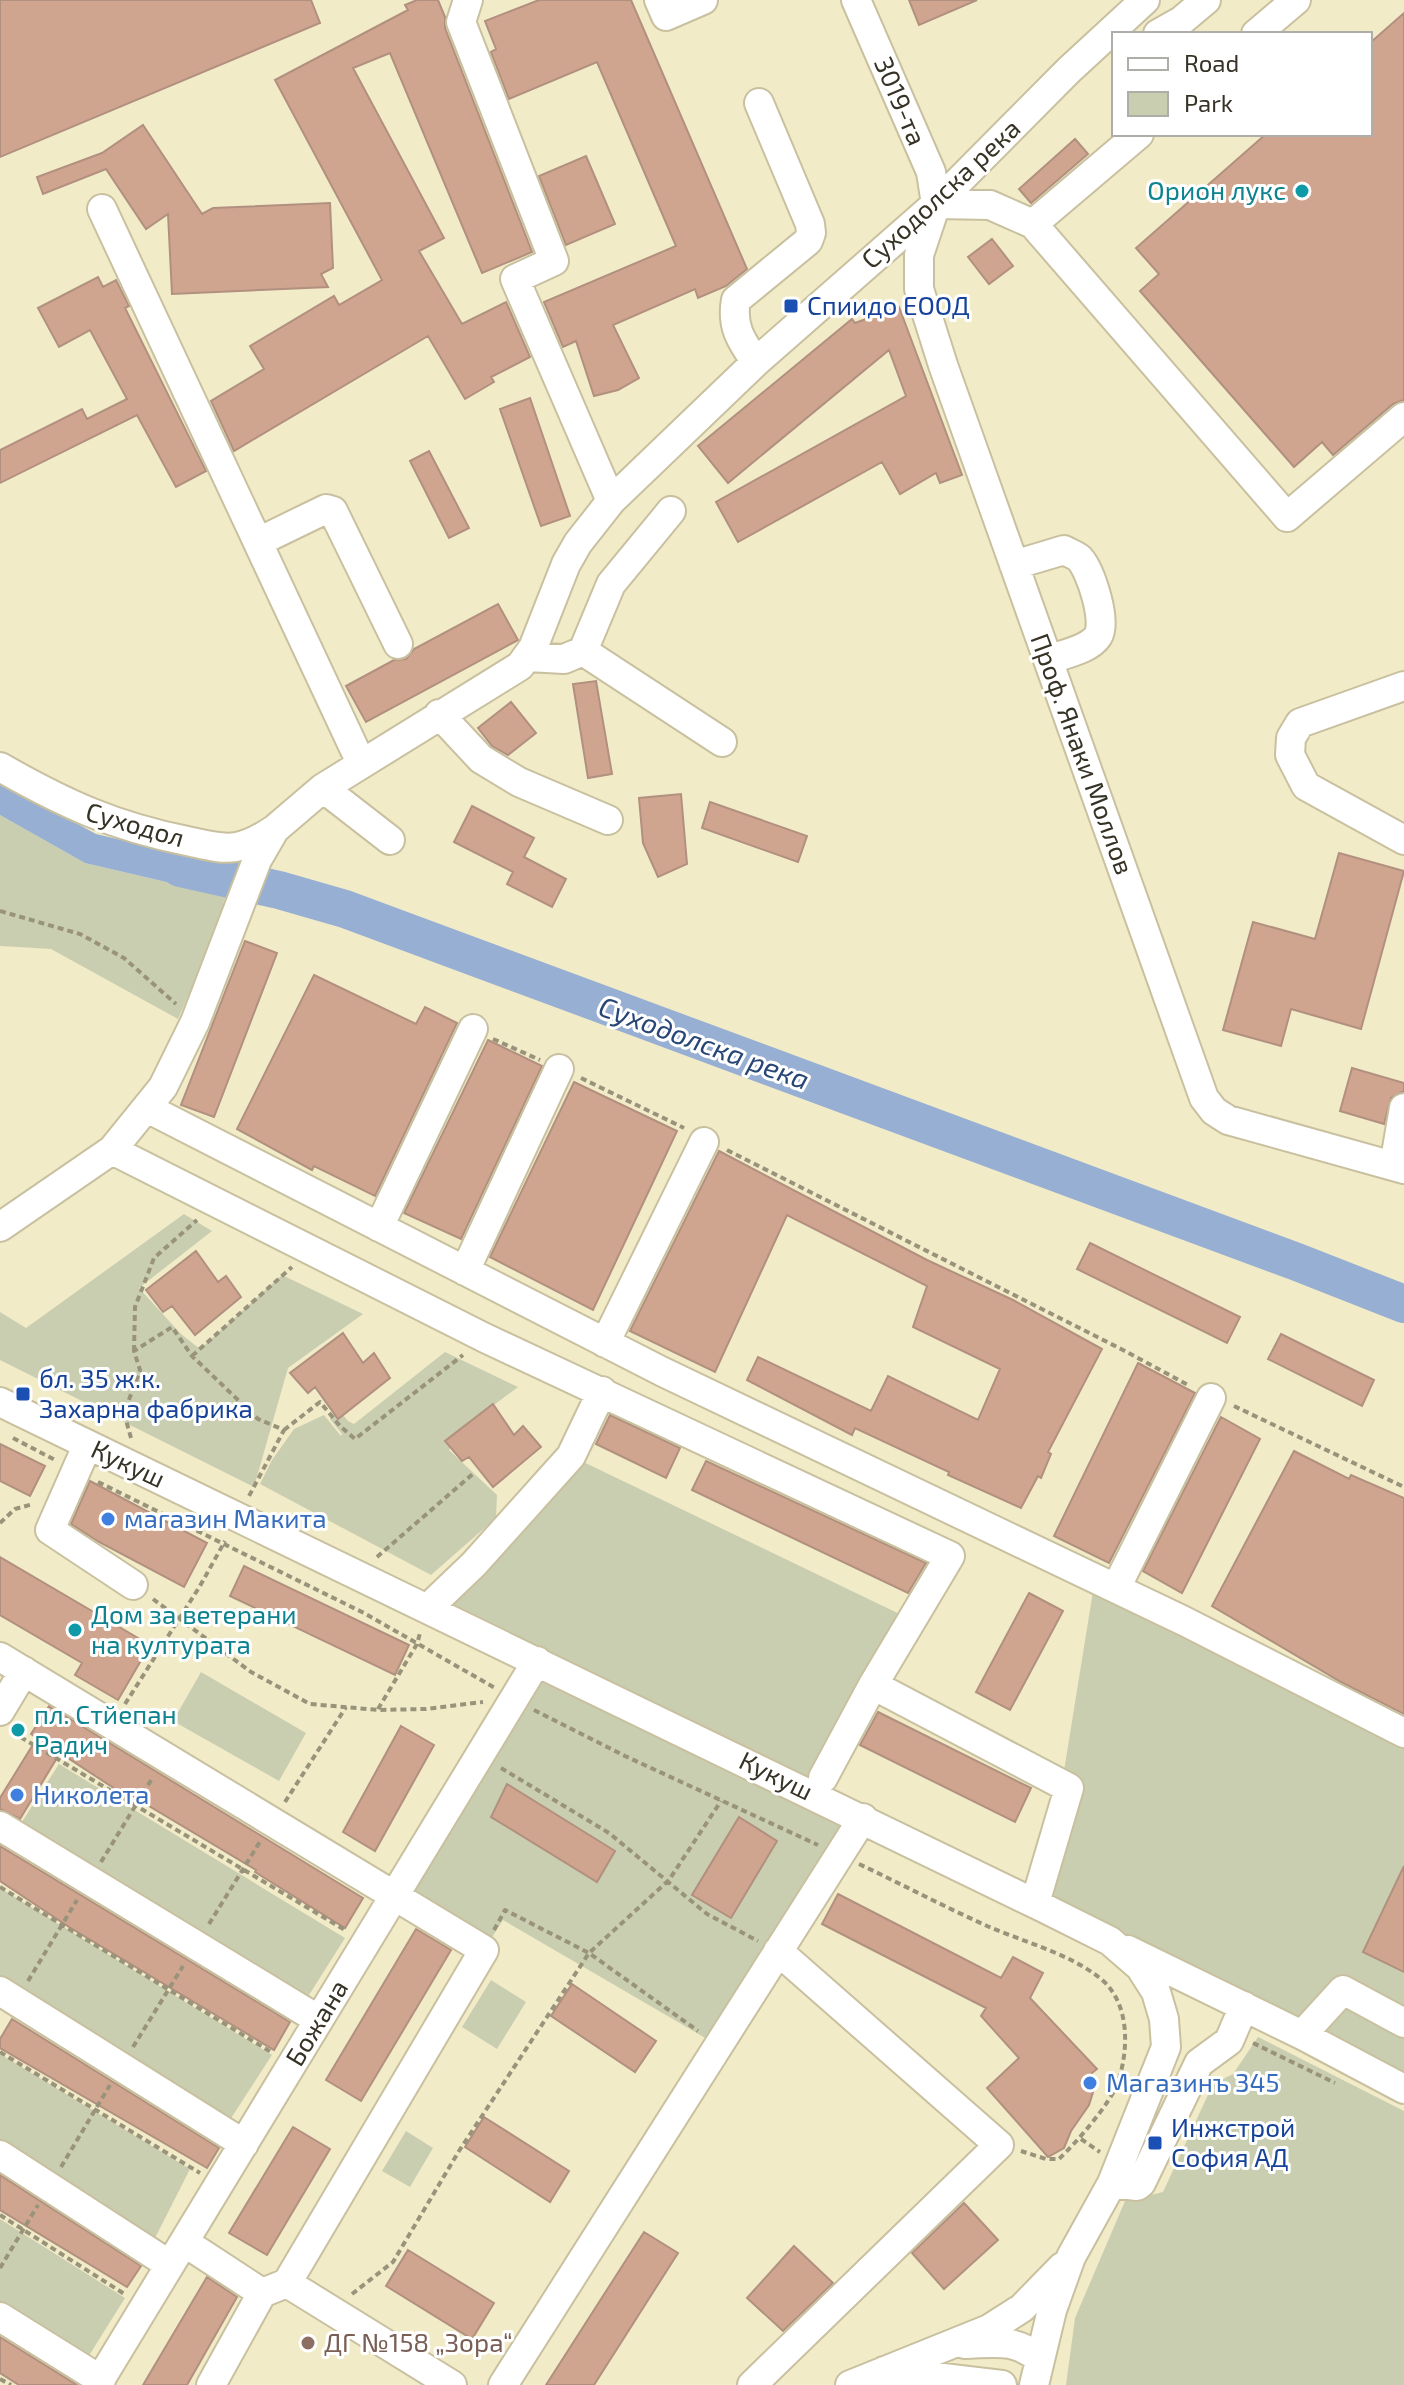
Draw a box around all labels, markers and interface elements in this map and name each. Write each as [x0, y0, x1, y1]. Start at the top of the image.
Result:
legend [1112, 32, 1372, 136]
text: Road [1184, 48, 1239, 77]
street label: 3019-та [869, 52, 934, 149]
text: Park [1184, 88, 1233, 117]
street label: Суходолска река [854, 112, 1026, 275]
place label: Орион лукс [1147, 174, 1286, 206]
marker: Орион лукс [1293, 182, 1311, 200]
place label: Спиидо ЕООД [807, 289, 970, 320]
marker: Спиидо ЕООД [782, 297, 800, 315]
street label: Проф. Янаки Моллов [1025, 629, 1141, 878]
street label: Суходол [82, 795, 188, 853]
water label: Суходолска река [594, 988, 814, 1096]
place label: бл. 35 ж.к. Захарна фабрика [39, 1362, 253, 1423]
marker: бл. 35 ж.к. Захарна фабрика [14, 1385, 32, 1403]
street label: Кукуш [86, 1432, 170, 1494]
place label: магазин Макита [124, 1502, 327, 1533]
marker: магазин Макита [99, 1510, 117, 1528]
place label: Дом за ветерани на културата [91, 1598, 297, 1660]
marker: Дом за ветерани на културата [66, 1621, 84, 1639]
place label: пл. Стйепан Радич [34, 1698, 177, 1759]
marker: пл. Стйепан Радич [9, 1721, 27, 1739]
street label: Кукуш [734, 1744, 818, 1807]
place label: Николета [33, 1778, 149, 1809]
marker: Николета [8, 1786, 26, 1804]
street label: Божана [278, 1974, 353, 2071]
place label: Магазинъ 345 [1106, 2066, 1279, 2097]
marker: Магазинъ 345 [1081, 2074, 1099, 2092]
place label: Инжстрой София АД [1171, 2111, 1295, 2172]
marker: Инжстрой София АД [1146, 2134, 1164, 2152]
place label: ДГ №158 „Зора“ [324, 2326, 513, 2357]
marker: ДГ №158 „Зора“ [299, 2334, 317, 2352]

